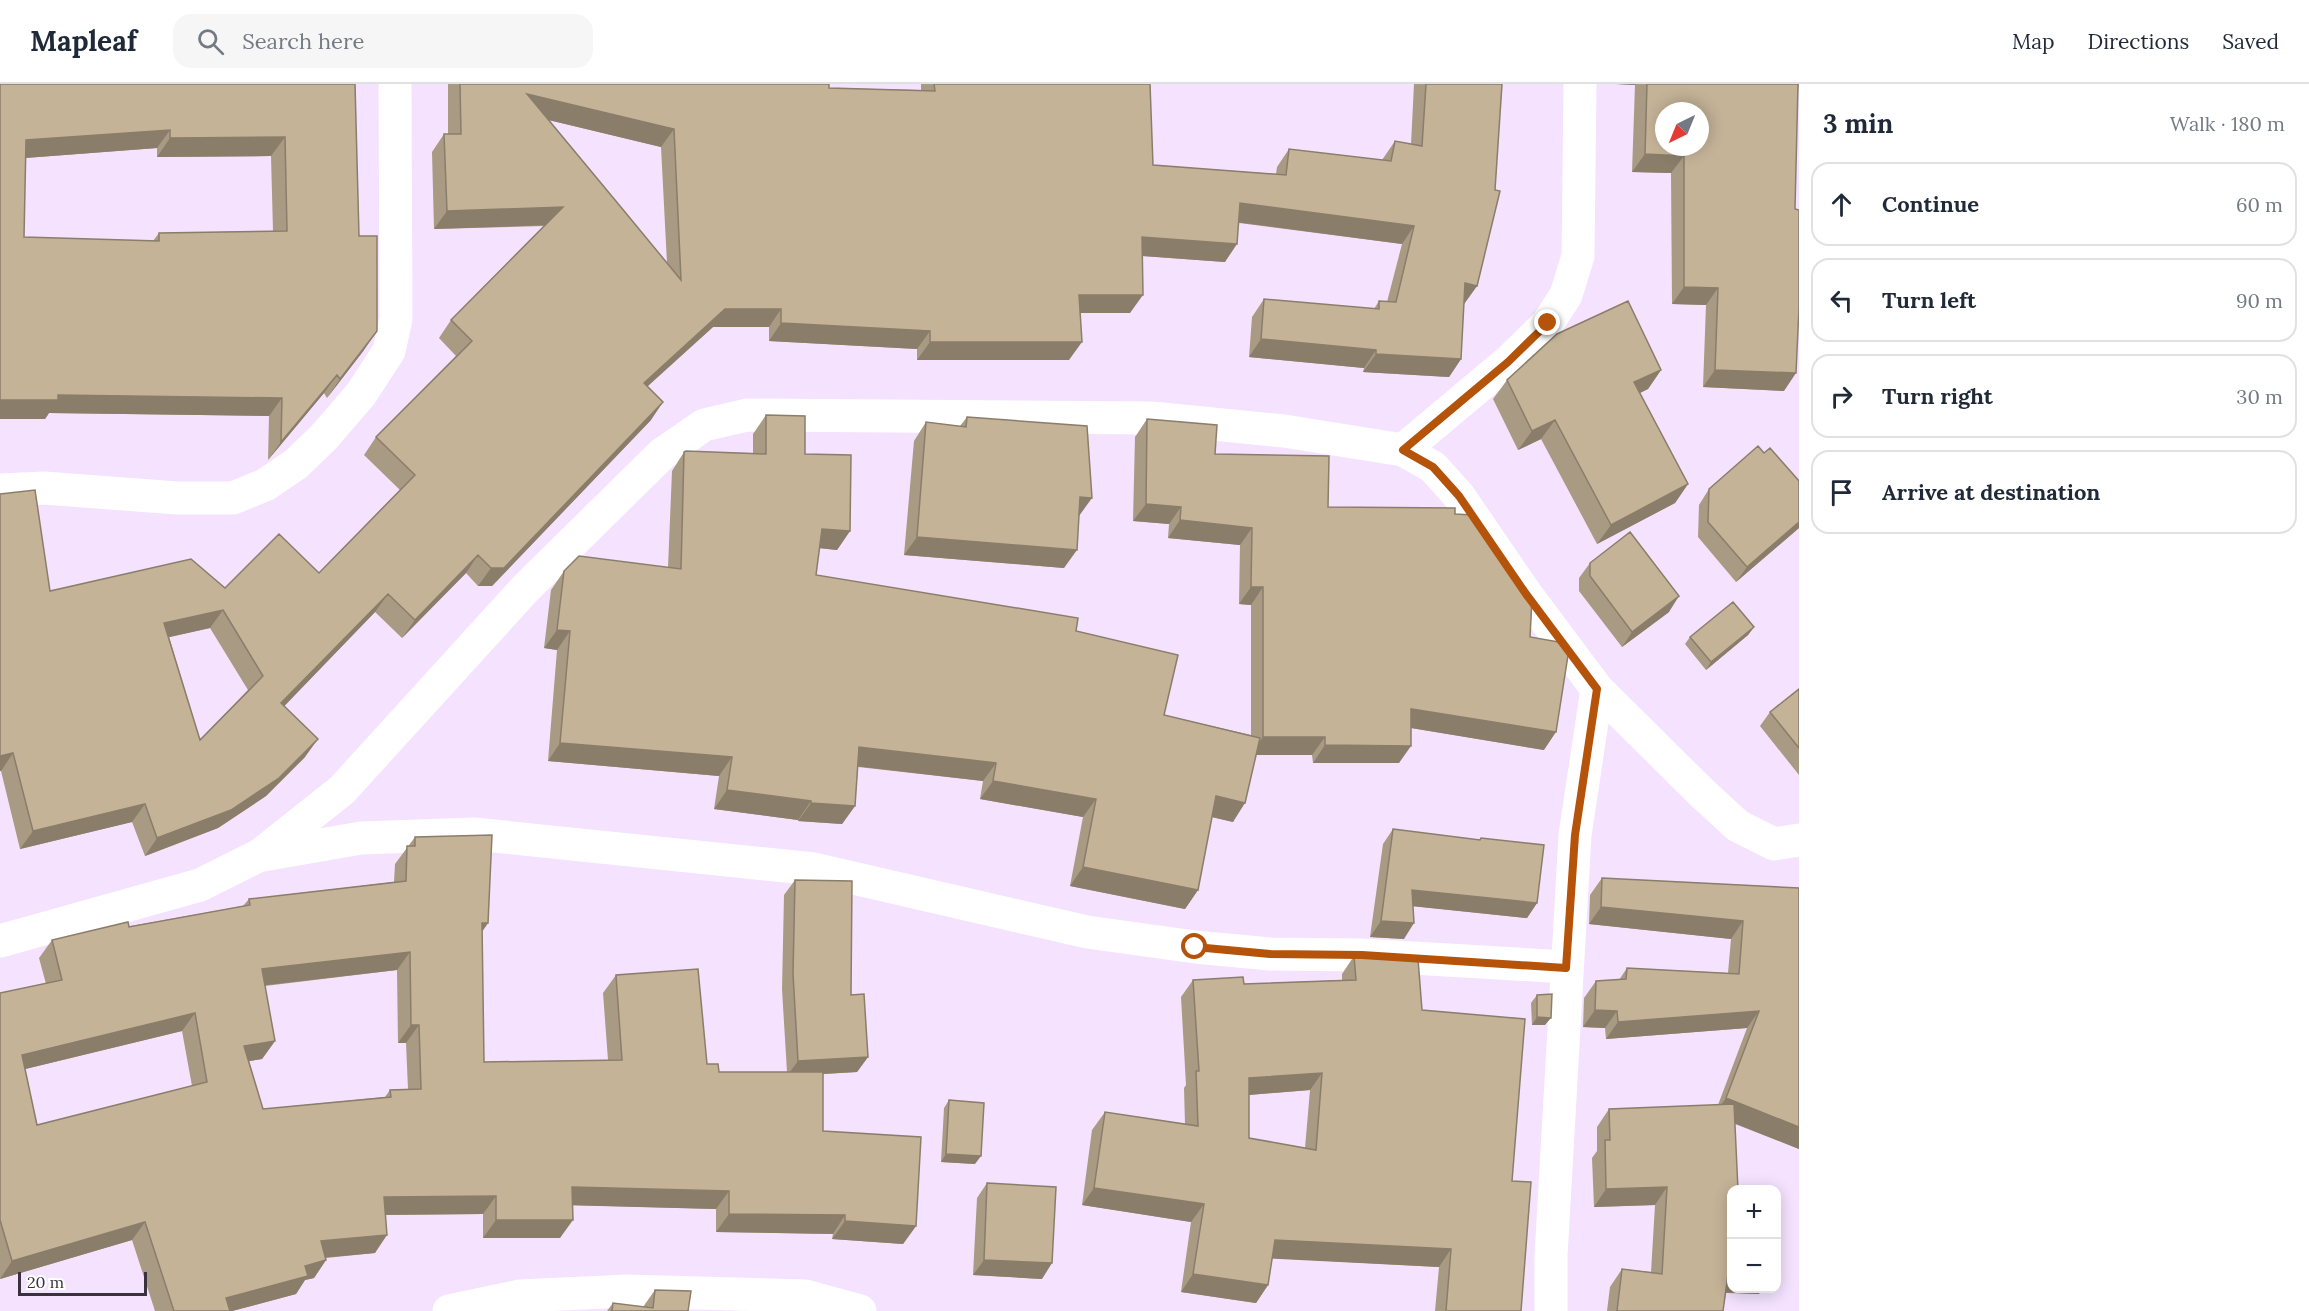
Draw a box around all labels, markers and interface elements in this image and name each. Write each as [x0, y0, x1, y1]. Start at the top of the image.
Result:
search box [173, 14, 593, 68]
text: Mapleaf [30, 23, 137, 59]
icon: search [194, 25, 227, 58]
text: Search here [242, 27, 364, 55]
text: Map [2012, 28, 2055, 55]
text: Directions [2088, 28, 2189, 55]
text: Saved [2222, 28, 2279, 55]
north arrow [1655, 102, 1709, 156]
text: 3 min [1823, 107, 1893, 140]
text: Walk · 180 m [2170, 111, 2285, 136]
icon: ahead [1825, 188, 1858, 221]
text: Continue [1882, 190, 1979, 218]
text: 60 m [2236, 192, 2283, 217]
icon: left [1825, 284, 1858, 317]
text: Turn left [1882, 286, 1976, 314]
text: 90 m [2236, 288, 2283, 313]
route end [1534, 309, 1560, 335]
icon: right [1825, 380, 1858, 413]
text: Turn right [1882, 382, 1993, 410]
text: 30 m [2236, 384, 2283, 409]
icon: arrive [1825, 476, 1858, 509]
text: Arrive at destination [1882, 478, 2100, 506]
route start [1181, 933, 1207, 959]
map controls [1727, 1185, 1781, 1293]
button: + [1727, 1185, 1781, 1239]
button: − [1727, 1239, 1781, 1293]
scale bar [18, 1269, 147, 1296]
text: 20 m [27, 1272, 64, 1292]

